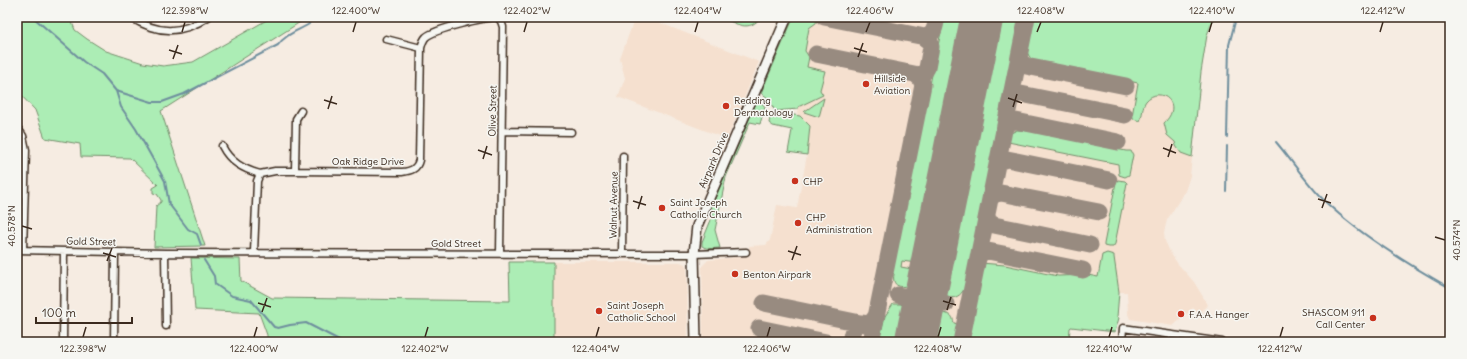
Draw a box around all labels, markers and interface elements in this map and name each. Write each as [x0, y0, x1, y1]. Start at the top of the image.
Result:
text: 122.398°W [162, 4, 208, 17]
text: 122.400°W [332, 4, 380, 17]
text: 122.402°W [503, 4, 551, 17]
text: 122.404°W [674, 4, 722, 17]
text: 122.406°W [846, 4, 894, 17]
text: 122.408°W [1017, 4, 1065, 17]
text: 122.410°W [1189, 4, 1235, 17]
text: 122.412°W [1361, 4, 1405, 17]
place label: Hillside Aviation [874, 72, 910, 97]
marker: Hillside Aviation [861, 79, 871, 89]
street label: Olive Street [486, 85, 499, 137]
place label: Redding Dermatology [734, 94, 793, 119]
marker: Redding Dermatology [721, 101, 731, 111]
street label: Airpark Drive [696, 130, 731, 190]
street label: Oak Ridge Drive [332, 155, 404, 168]
street label: Walnut Avenue [606, 171, 621, 239]
place label: CHP [803, 175, 823, 188]
marker: CHP [790, 176, 800, 186]
place label: Saint Joseph Catholic Church [670, 196, 742, 221]
marker: Saint Joseph Catholic Church [657, 203, 667, 213]
text: 40.578°N [5, 205, 18, 247]
place label: CHP Administration [806, 211, 872, 236]
marker: CHP Administration [793, 218, 803, 228]
text: 40.574°N [1450, 220, 1463, 260]
street label: Gold Street [66, 235, 117, 248]
street label: Gold Street [431, 237, 482, 250]
place label: Benton Airpark [743, 268, 811, 281]
marker: Benton Airpark [730, 269, 740, 279]
scale bar [36, 299, 132, 325]
place label: Saint Joseph Catholic School [607, 299, 676, 324]
text: 100 m [42, 305, 76, 320]
marker: Saint Joseph Catholic School [594, 306, 604, 316]
place label: SHASCOM 911 Call Center [1302, 306, 1365, 331]
place label: F.A.A. Hanger [1189, 308, 1249, 321]
marker: F.A.A. Hanger [1176, 309, 1186, 319]
marker: SHASCOM 911 Call Center [1368, 313, 1378, 323]
text: 122.398°W [60, 342, 106, 355]
text: 122.400°W [230, 342, 278, 355]
text: 122.402°W [401, 342, 449, 355]
text: 122.404°W [572, 342, 620, 355]
text: 122.406°W [743, 342, 791, 355]
text: 122.408°W [914, 342, 962, 355]
text: 122.410°W [1086, 342, 1132, 355]
text: 122.412°W [1258, 342, 1302, 355]

